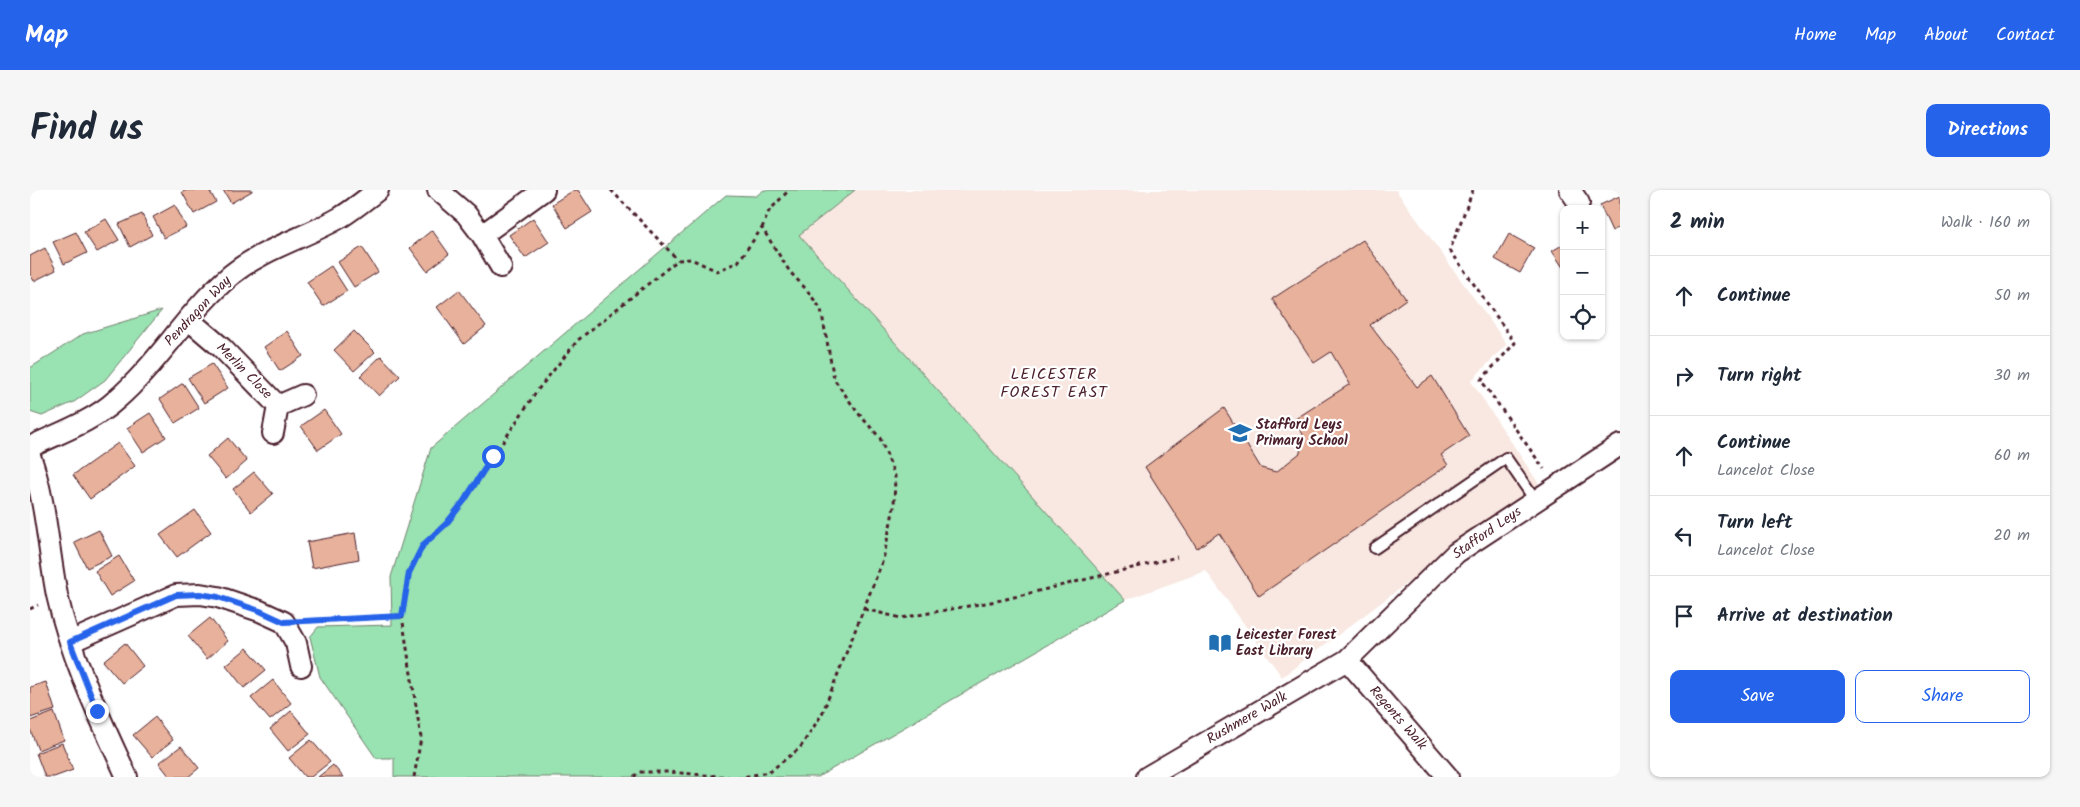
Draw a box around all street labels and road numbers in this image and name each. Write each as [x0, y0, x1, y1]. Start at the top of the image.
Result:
street label: Pendragon Way [159, 270, 237, 351]
street label: Merlin Close [211, 338, 278, 405]
street label: Stafford Leys [1448, 501, 1526, 565]
street label: Regents Walk [1364, 681, 1433, 755]
street label: Rushmere Walk [1203, 686, 1292, 750]

